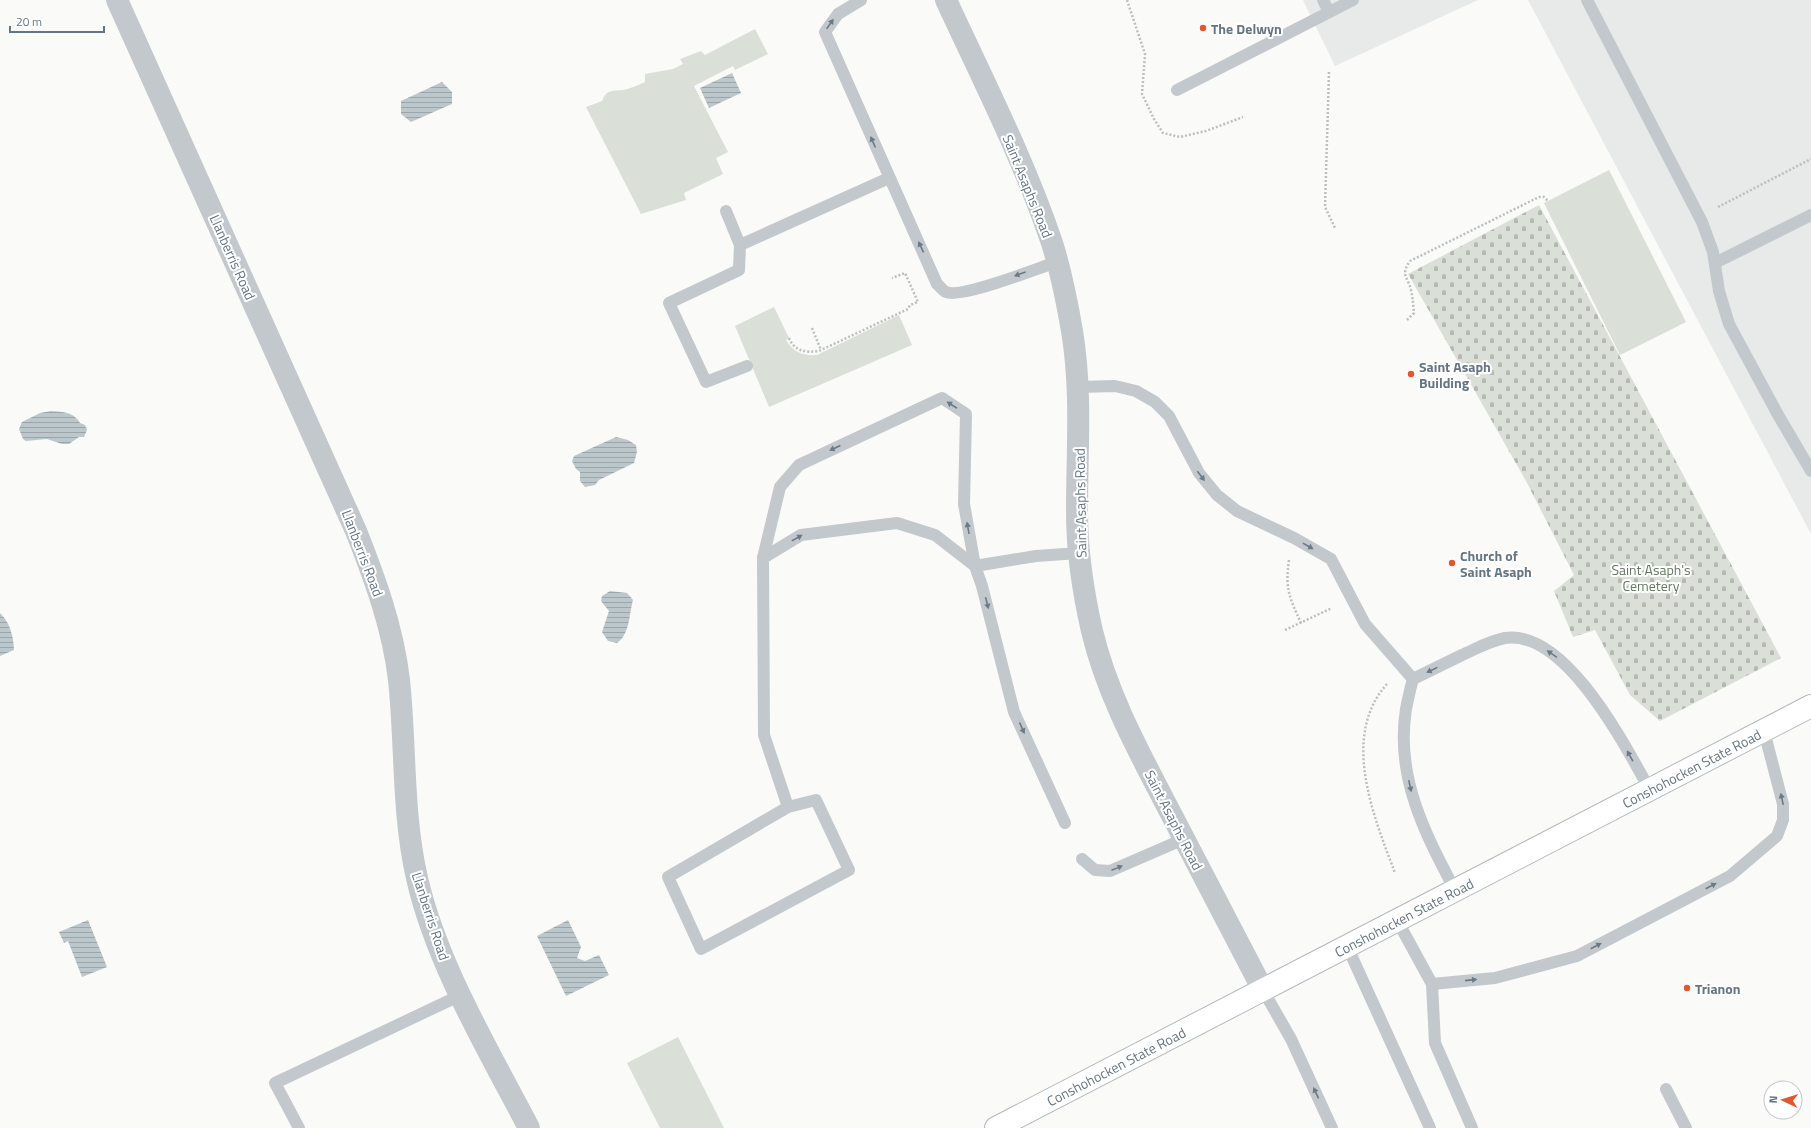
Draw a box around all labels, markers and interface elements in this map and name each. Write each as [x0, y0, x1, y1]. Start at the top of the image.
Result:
scale bar [10, 8, 104, 34]
text: 20 m [16, 12, 42, 31]
place label: The Delwyn [1211, 18, 1282, 39]
one-way arrow [826, 19, 834, 29]
marker: The Delwyn [1198, 23, 1208, 33]
street label: Saint Asaphs Road [998, 131, 1058, 241]
one-way arrow [870, 136, 877, 148]
street label: Llanberris Road [205, 211, 261, 303]
one-way arrow [918, 241, 924, 253]
one-way arrow [1014, 271, 1026, 277]
place label: Saint Asaph Building [1419, 356, 1491, 393]
marker: Saint Asaph Building [1406, 369, 1416, 379]
one-way arrow [947, 402, 958, 409]
one-way arrow [830, 445, 841, 451]
street label: Saint Asaphs Road [1069, 448, 1091, 558]
one-way arrow [1197, 470, 1205, 481]
street label: Llanberris Road [337, 506, 389, 600]
one-way arrow [965, 522, 971, 534]
one-way arrow [791, 535, 802, 542]
one-way arrow [1302, 543, 1314, 550]
place label: Church of Saint Asaph [1460, 545, 1532, 582]
marker: Church of Saint Asaph [1447, 558, 1457, 568]
park label: Saint Asaph's Cemetery [1611, 559, 1691, 596]
one-way arrow [984, 597, 990, 609]
one-way arrow [1547, 650, 1557, 658]
one-way arrow [1427, 667, 1438, 673]
one-way arrow [1019, 723, 1025, 735]
street label: Conshohocken State Road [1618, 723, 1765, 813]
one-way arrow [1627, 750, 1634, 762]
street label: Saint Asaphs Road [1140, 766, 1208, 874]
one-way arrow [1408, 780, 1414, 792]
one-way arrow [1779, 792, 1785, 805]
one-way arrow [1111, 865, 1122, 871]
street label: Llanberris Road [407, 869, 455, 963]
street label: Conshohocken State Road [1330, 872, 1477, 962]
one-way arrow [1705, 883, 1717, 889]
one-way arrow [1590, 943, 1602, 950]
one-way arrow [1465, 977, 1477, 983]
place label: Trianon [1695, 978, 1741, 999]
marker: Trianon [1682, 983, 1692, 993]
street label: Conshohocken State Road [1043, 1021, 1189, 1111]
north arrow [1763, 1080, 1803, 1120]
one-way arrow [1313, 1087, 1319, 1098]
text: N [1765, 1095, 1781, 1104]

